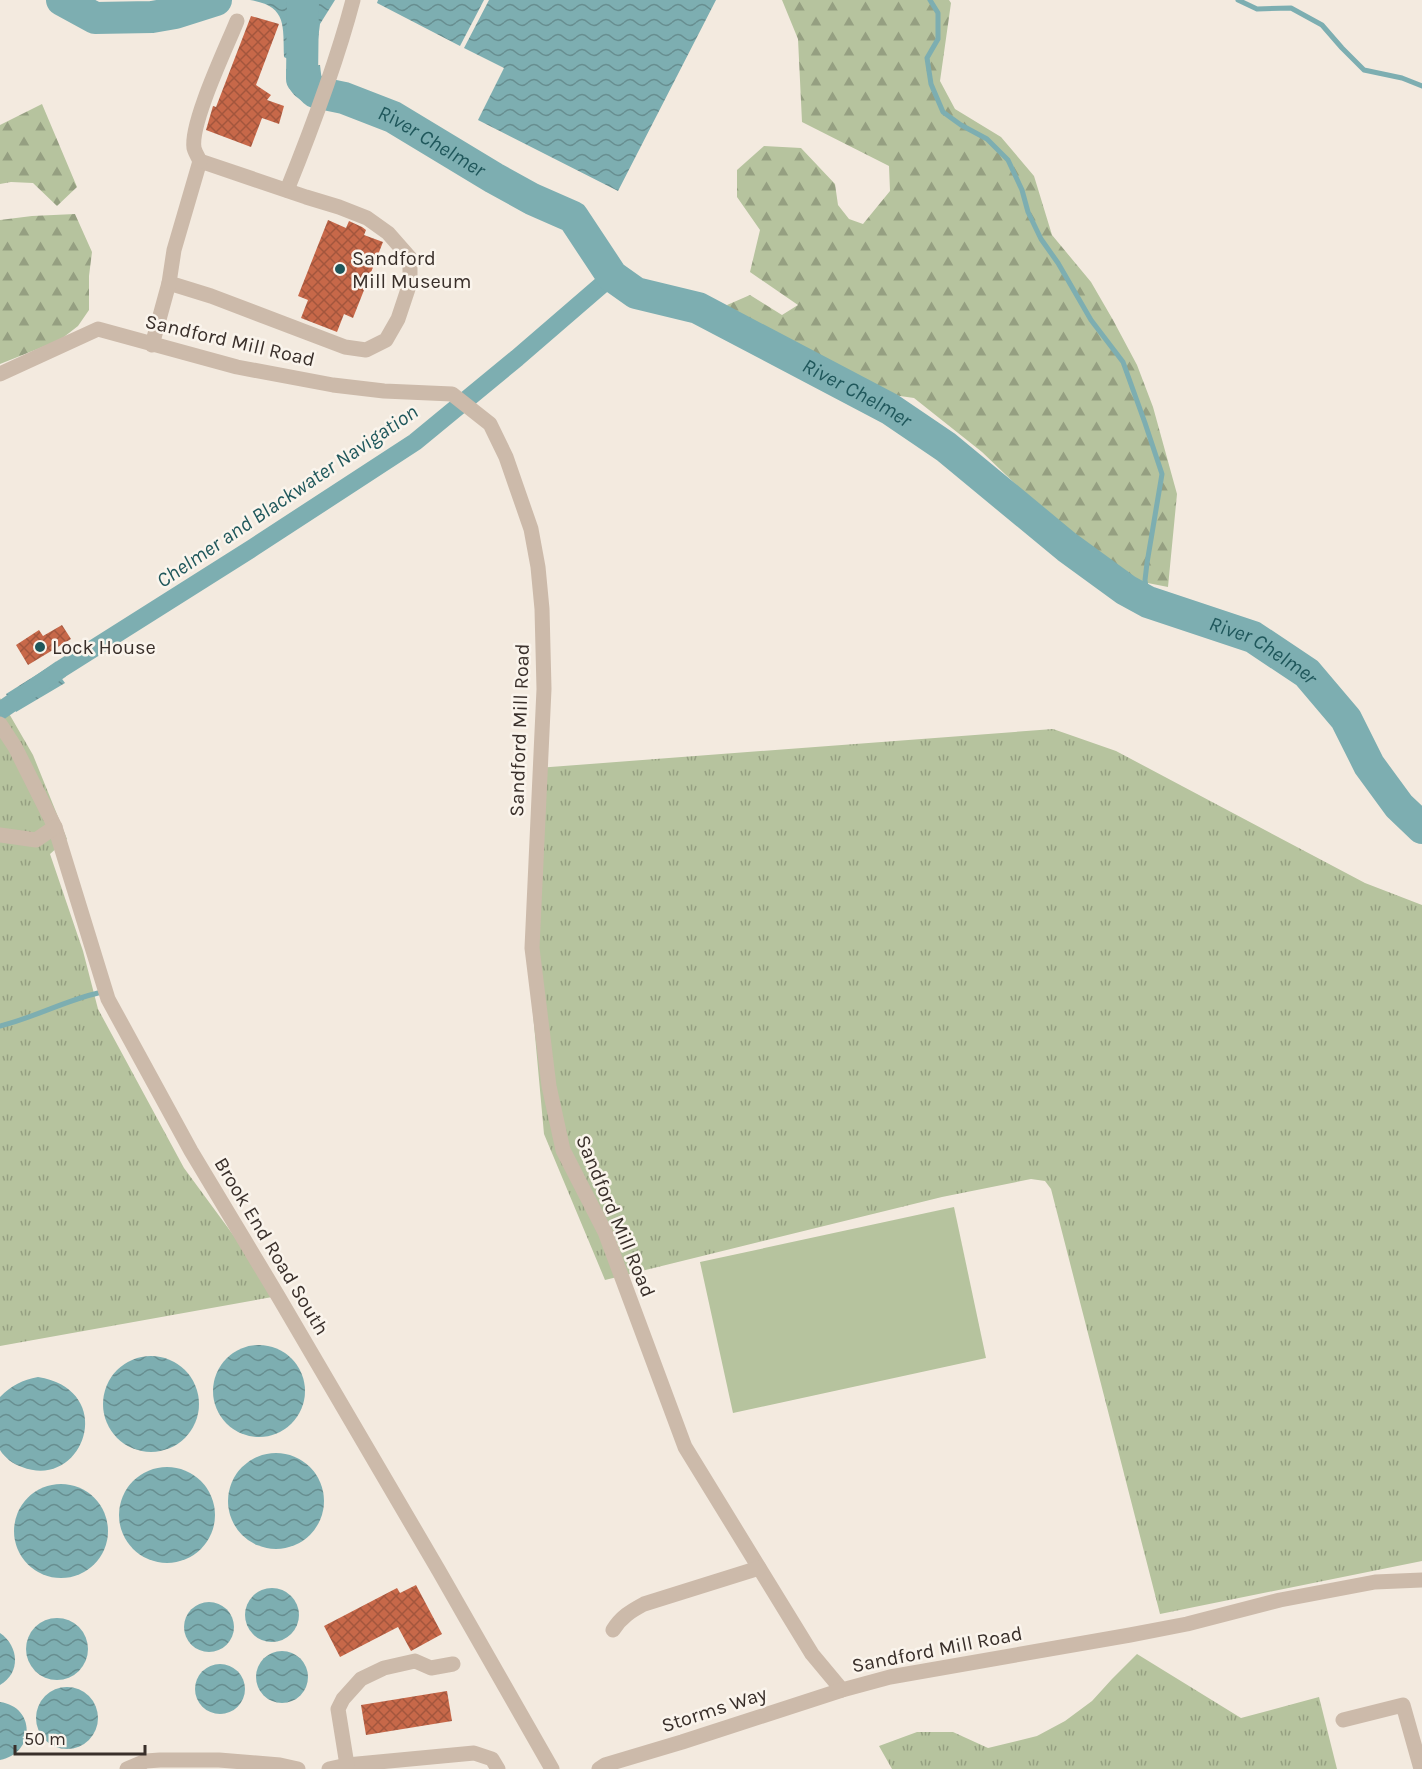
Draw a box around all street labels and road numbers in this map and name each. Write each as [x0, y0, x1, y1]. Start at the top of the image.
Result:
street label: Sandford Mill Road [143, 310, 317, 371]
street label: Sandford Mill Road [505, 643, 534, 817]
street label: Sandford Mill Road [571, 1132, 660, 1301]
street label: Brook End Road South [209, 1153, 334, 1339]
street label: Sandford Mill Road [850, 1622, 1024, 1677]
street label: Storms Way [659, 1682, 770, 1737]

